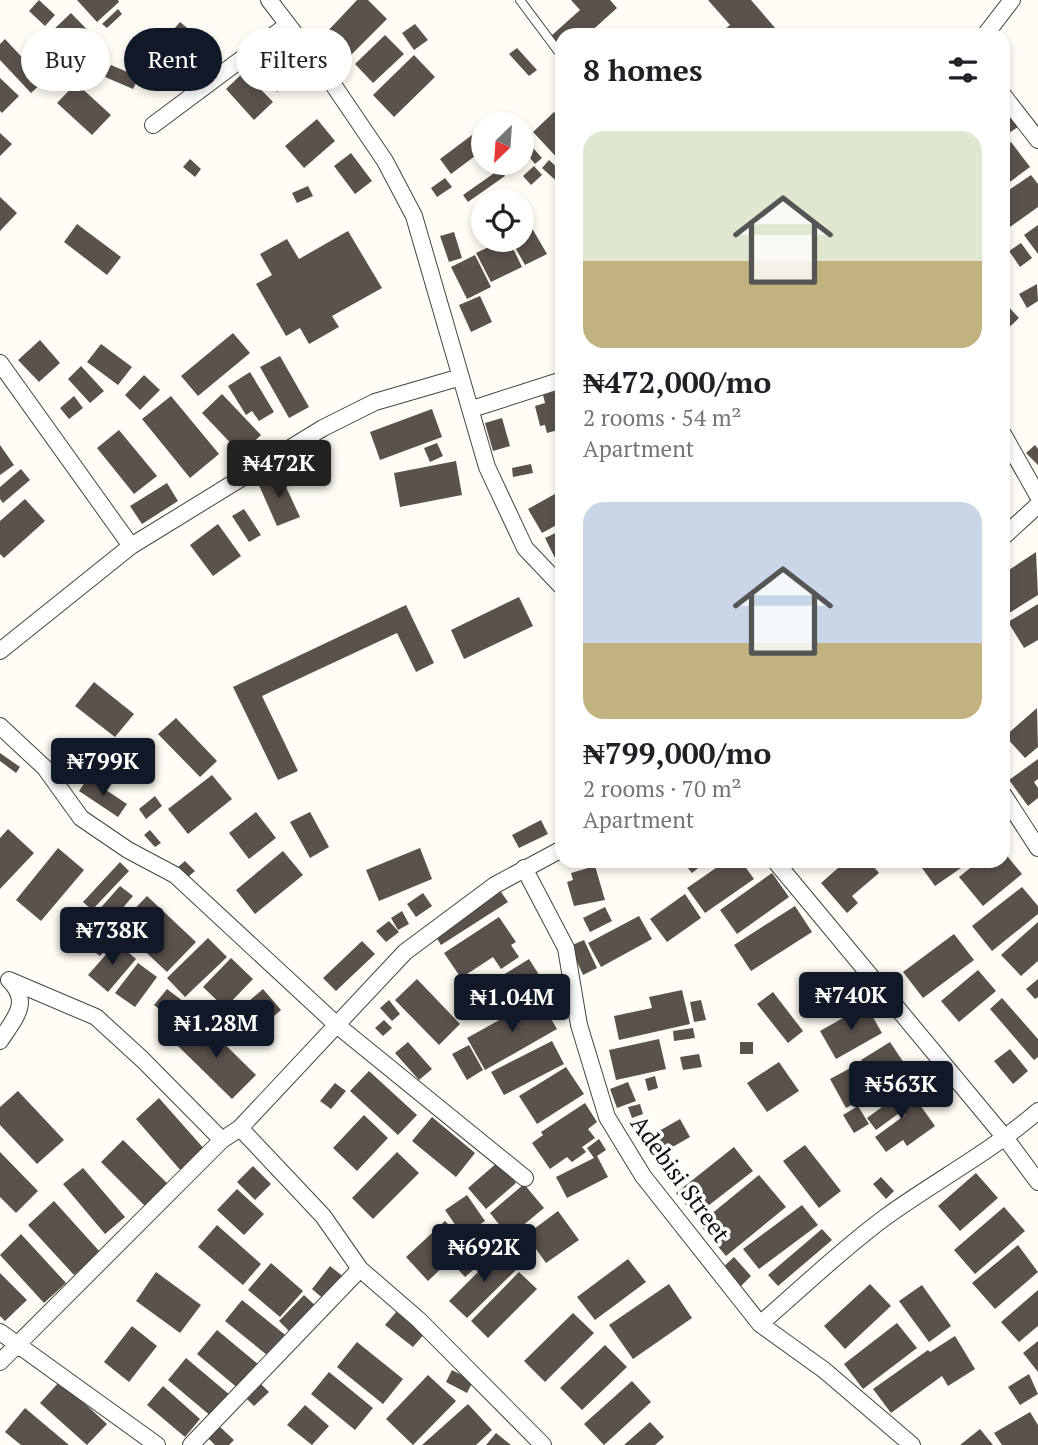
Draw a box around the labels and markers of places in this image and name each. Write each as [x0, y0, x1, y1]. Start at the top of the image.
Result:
pin: ₦472K [230, 440, 328, 500]
pin: ₦799K [54, 738, 152, 798]
pin: ₦738K [63, 908, 161, 967]
pin: ₦740K [802, 972, 900, 1032]
pin: ₦1.04M [455, 974, 569, 1034]
pin: ₦1.28M [159, 1000, 273, 1060]
pin: ₦563K [852, 1062, 950, 1121]
pin: ₦692K [435, 1224, 533, 1284]

